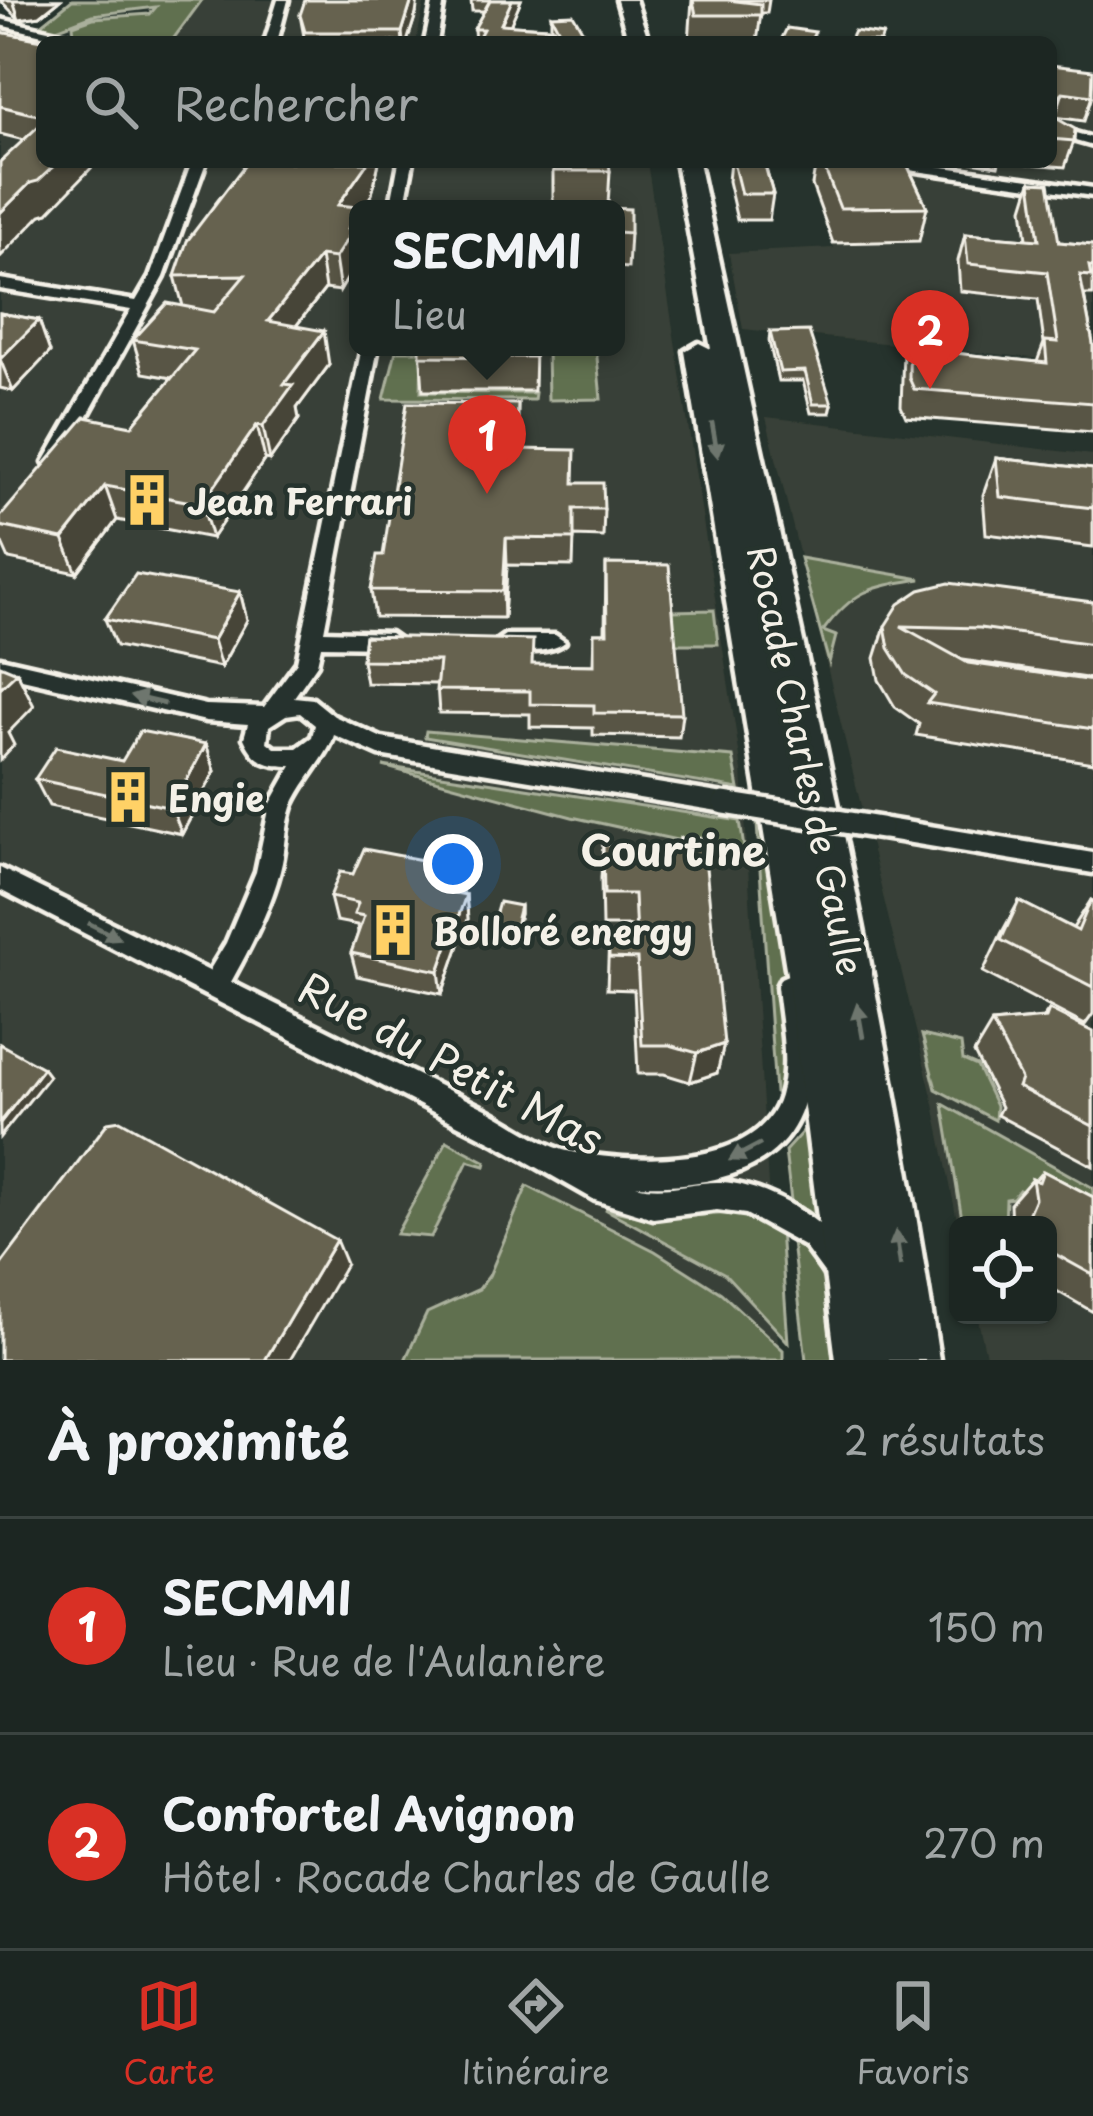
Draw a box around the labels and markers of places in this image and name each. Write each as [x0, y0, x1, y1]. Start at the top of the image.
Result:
pin: 2 [891, 290, 969, 389]
pin: 1 [448, 395, 526, 494]
building icon: Jean Ferrari [118, 471, 176, 529]
place label: Jean Ferrari [187, 473, 412, 527]
building icon: Engie [99, 768, 157, 826]
place label: Engie [168, 770, 265, 824]
building icon: Bolloré energy [364, 901, 422, 959]
place label: Bolloré energy [433, 903, 692, 957]

